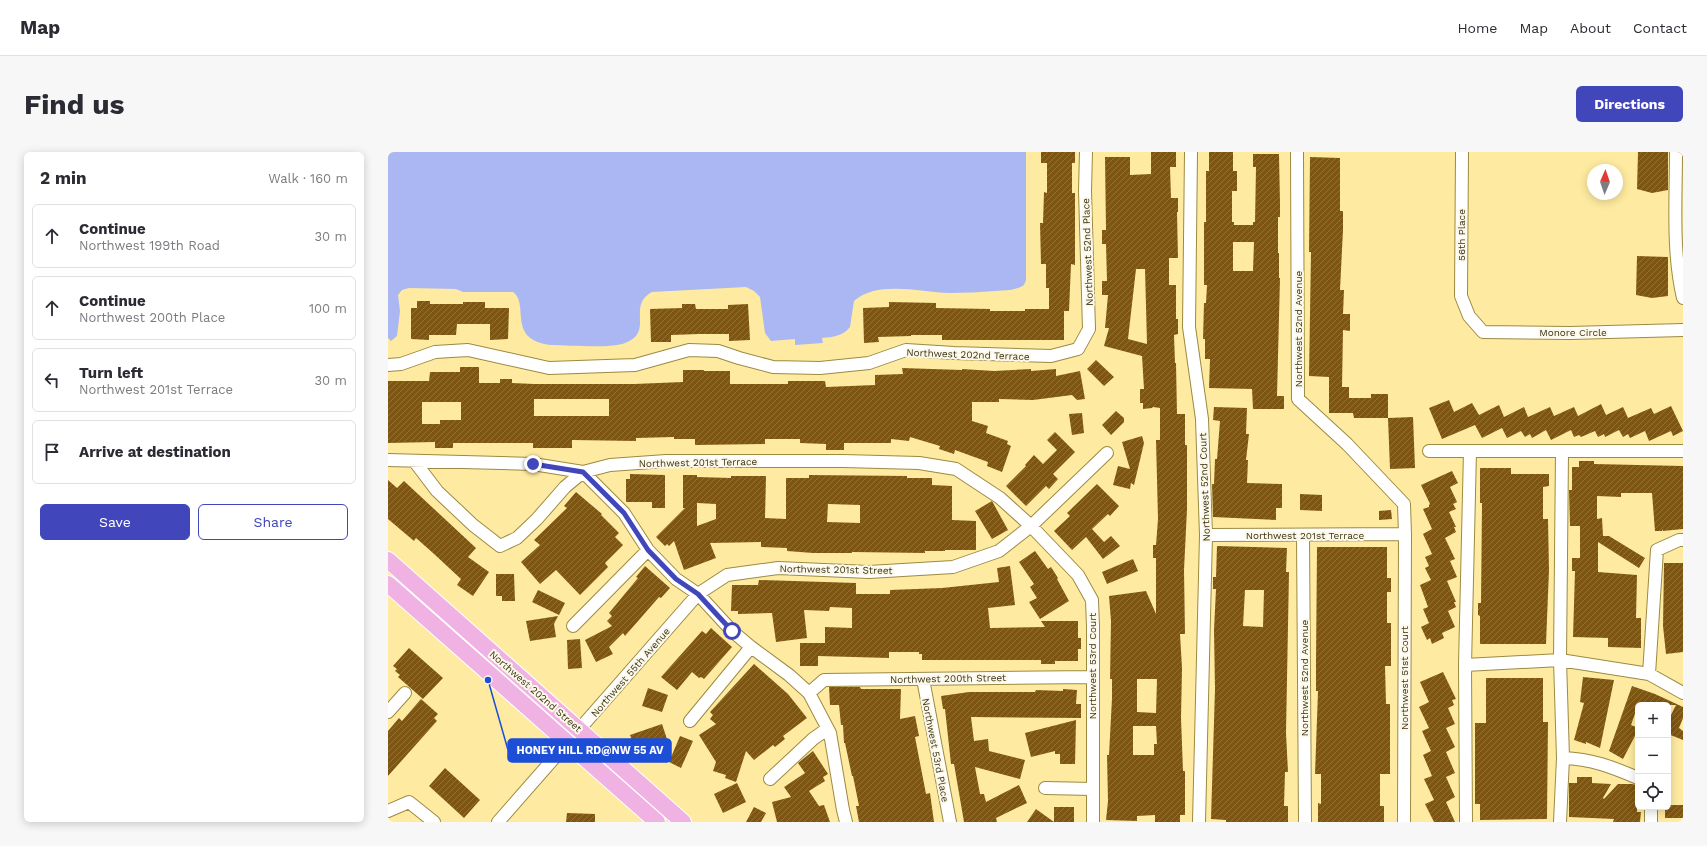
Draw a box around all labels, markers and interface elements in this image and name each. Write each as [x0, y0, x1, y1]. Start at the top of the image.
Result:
text: Map [20, 16, 60, 39]
text: Home [1457, 20, 1497, 36]
text: Map [1519, 20, 1548, 36]
text: About [1570, 20, 1611, 36]
text: Contact [1633, 20, 1687, 36]
button: Directions [1576, 86, 1683, 122]
text: Find us [24, 88, 124, 121]
north arrow [1587, 164, 1623, 200]
text: 2 min [40, 168, 86, 188]
text: Walk · 160 m [268, 171, 348, 186]
street label: Northwest 52nd Place [1080, 198, 1095, 306]
street label: 56th Place [1456, 209, 1467, 261]
text: Continue [79, 220, 146, 238]
icon: ahead [41, 225, 63, 247]
text: 30 m [315, 229, 347, 244]
text: Northwest 199th Road [79, 238, 220, 253]
street label: Northwest 52nd Avenue [1293, 270, 1304, 387]
text: Continue [79, 292, 146, 310]
icon: ahead [41, 297, 63, 319]
text: 100 m [309, 301, 347, 316]
text: Northwest 200th Place [79, 310, 225, 325]
street label: Monore Circle [1539, 327, 1607, 338]
street label: Northwest 202nd Terrace [906, 347, 1030, 362]
text: Turn left [79, 364, 143, 382]
icon: left [41, 369, 63, 391]
text: 30 m [315, 373, 347, 388]
text: Northwest 201st Terrace [79, 382, 233, 397]
street label: Northwest 52nd Court [1197, 432, 1212, 541]
icon: arrive [41, 441, 63, 463]
text: Arrive at destination [79, 443, 231, 461]
route end [524, 455, 542, 473]
street label: Northwest 201st Terrace [639, 456, 758, 469]
button: Save [40, 504, 190, 540]
button: Share [198, 504, 348, 540]
street label: Northwest 201st Terrace [1246, 530, 1364, 541]
street label: Northwest 201st Street [779, 563, 893, 576]
street label: Northwest 53rd Court [1087, 612, 1098, 719]
street label: Northwest 52nd Avenue [1299, 619, 1310, 736]
route start [723, 622, 741, 640]
street label: Northwest 55th Avenue [589, 625, 672, 719]
street label: Northwest 51st Court [1399, 625, 1410, 730]
street label: Northwest 202nd Street [488, 649, 584, 735]
street label: Northwest 200th Street [890, 672, 1007, 685]
street label: Northwest 53rd Place [920, 697, 951, 803]
map controls [1635, 702, 1671, 810]
button: + [1635, 702, 1671, 738]
button: − [1635, 738, 1671, 774]
callout: HONEY HILL RD@NW 55 AV [508, 739, 671, 762]
text: HONEY HILL RD@NW 55 AV [517, 744, 664, 757]
button: locate [1635, 774, 1671, 810]

